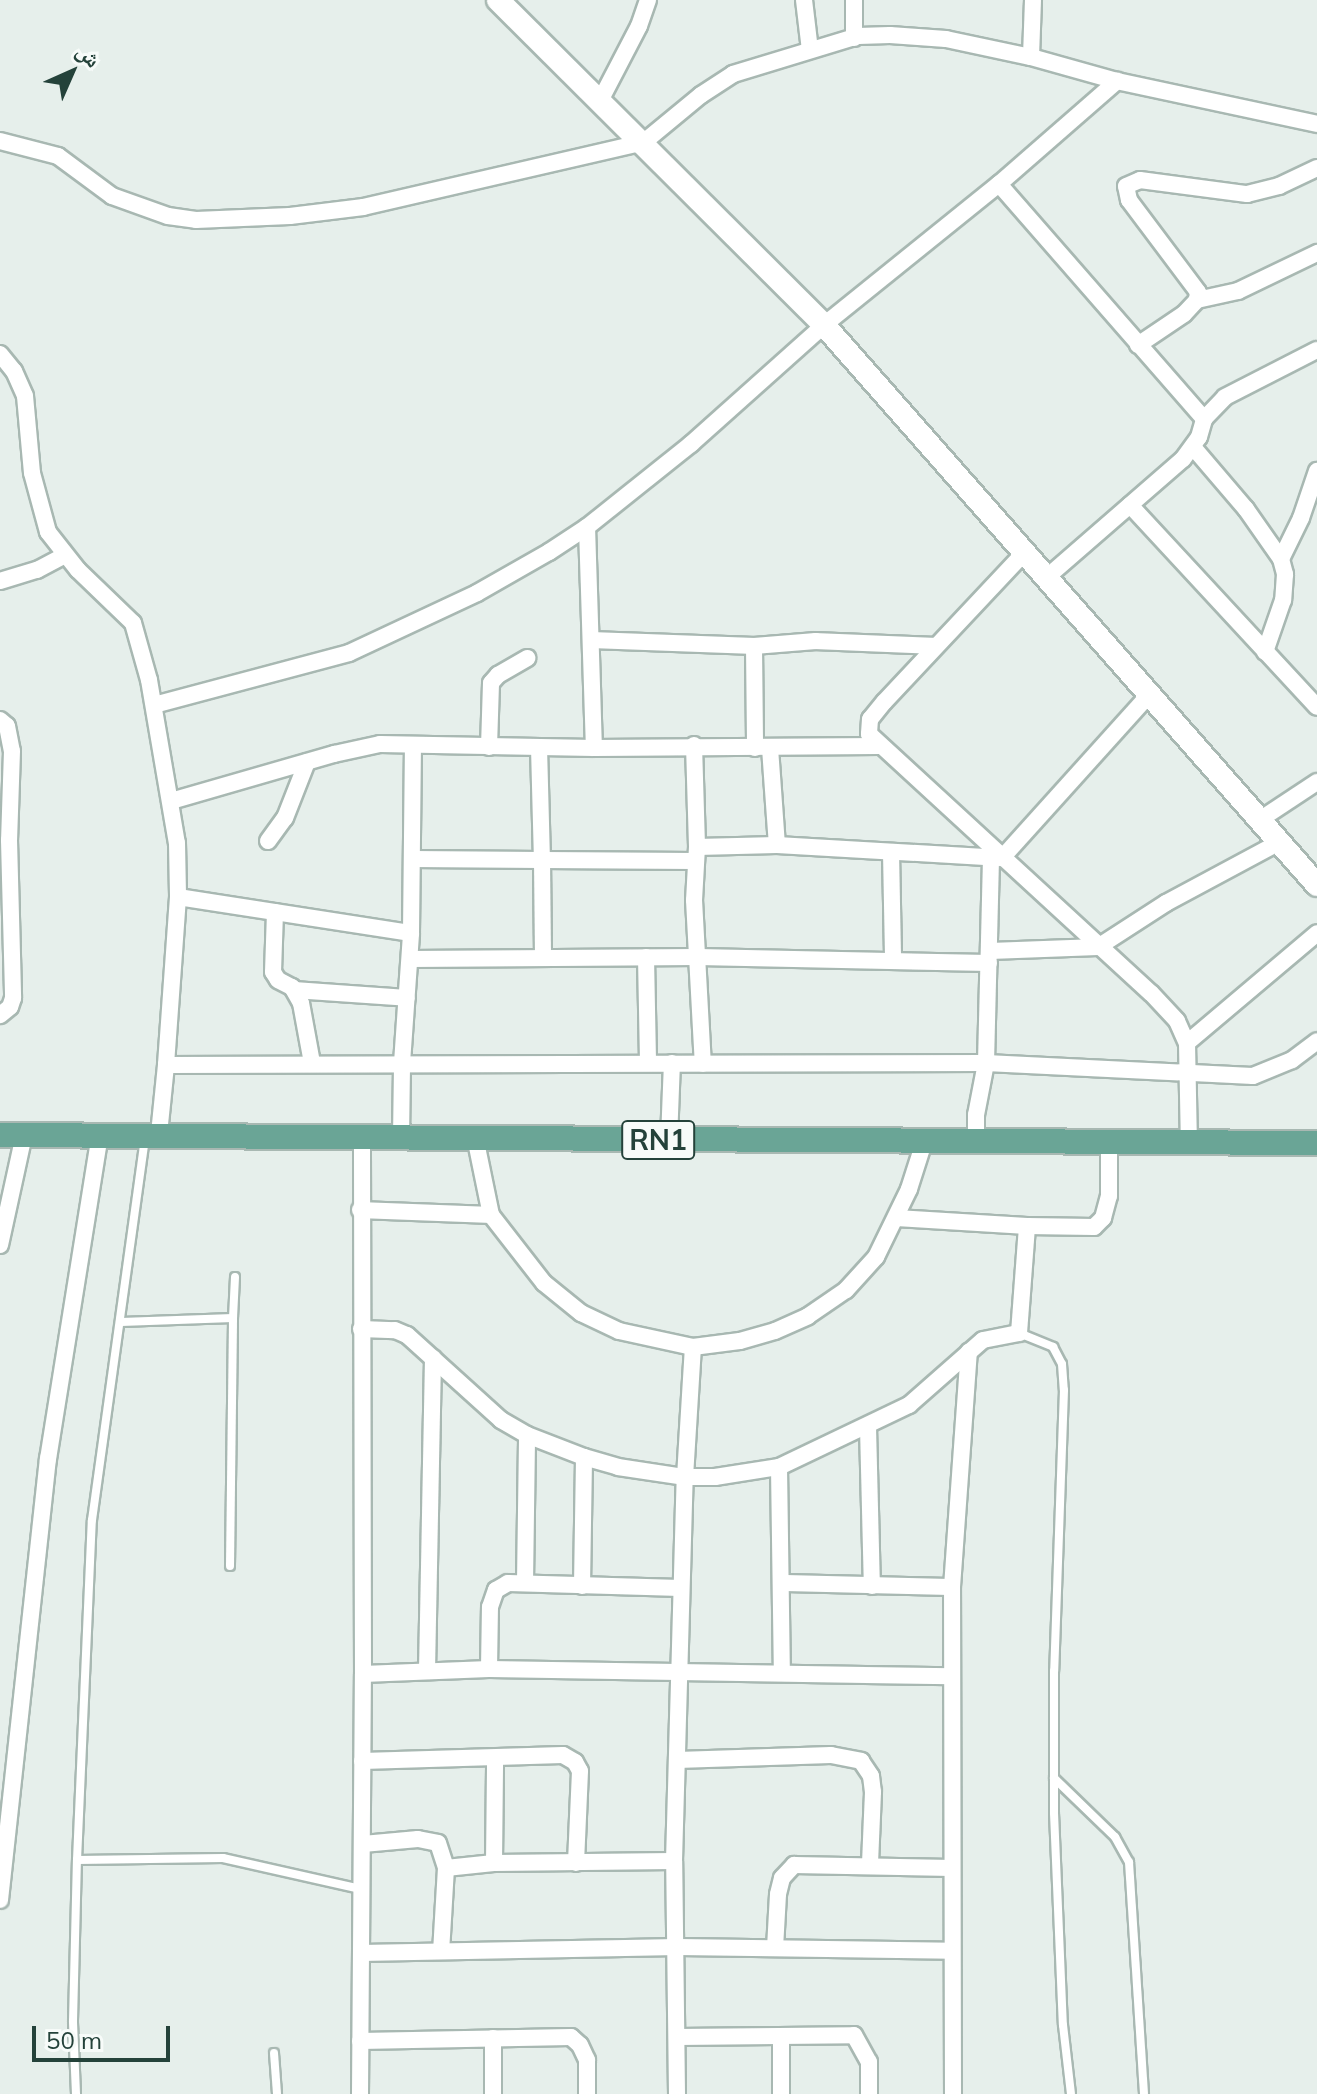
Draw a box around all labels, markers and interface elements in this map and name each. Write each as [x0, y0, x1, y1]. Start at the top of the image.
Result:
north arrow [32, 32, 112, 112]
text: ش [71, 37, 107, 73]
road number: RN1 [620, 1116, 696, 1164]
scale bar [36, 2010, 174, 2060]
text: 50 m [46, 2025, 102, 2055]

